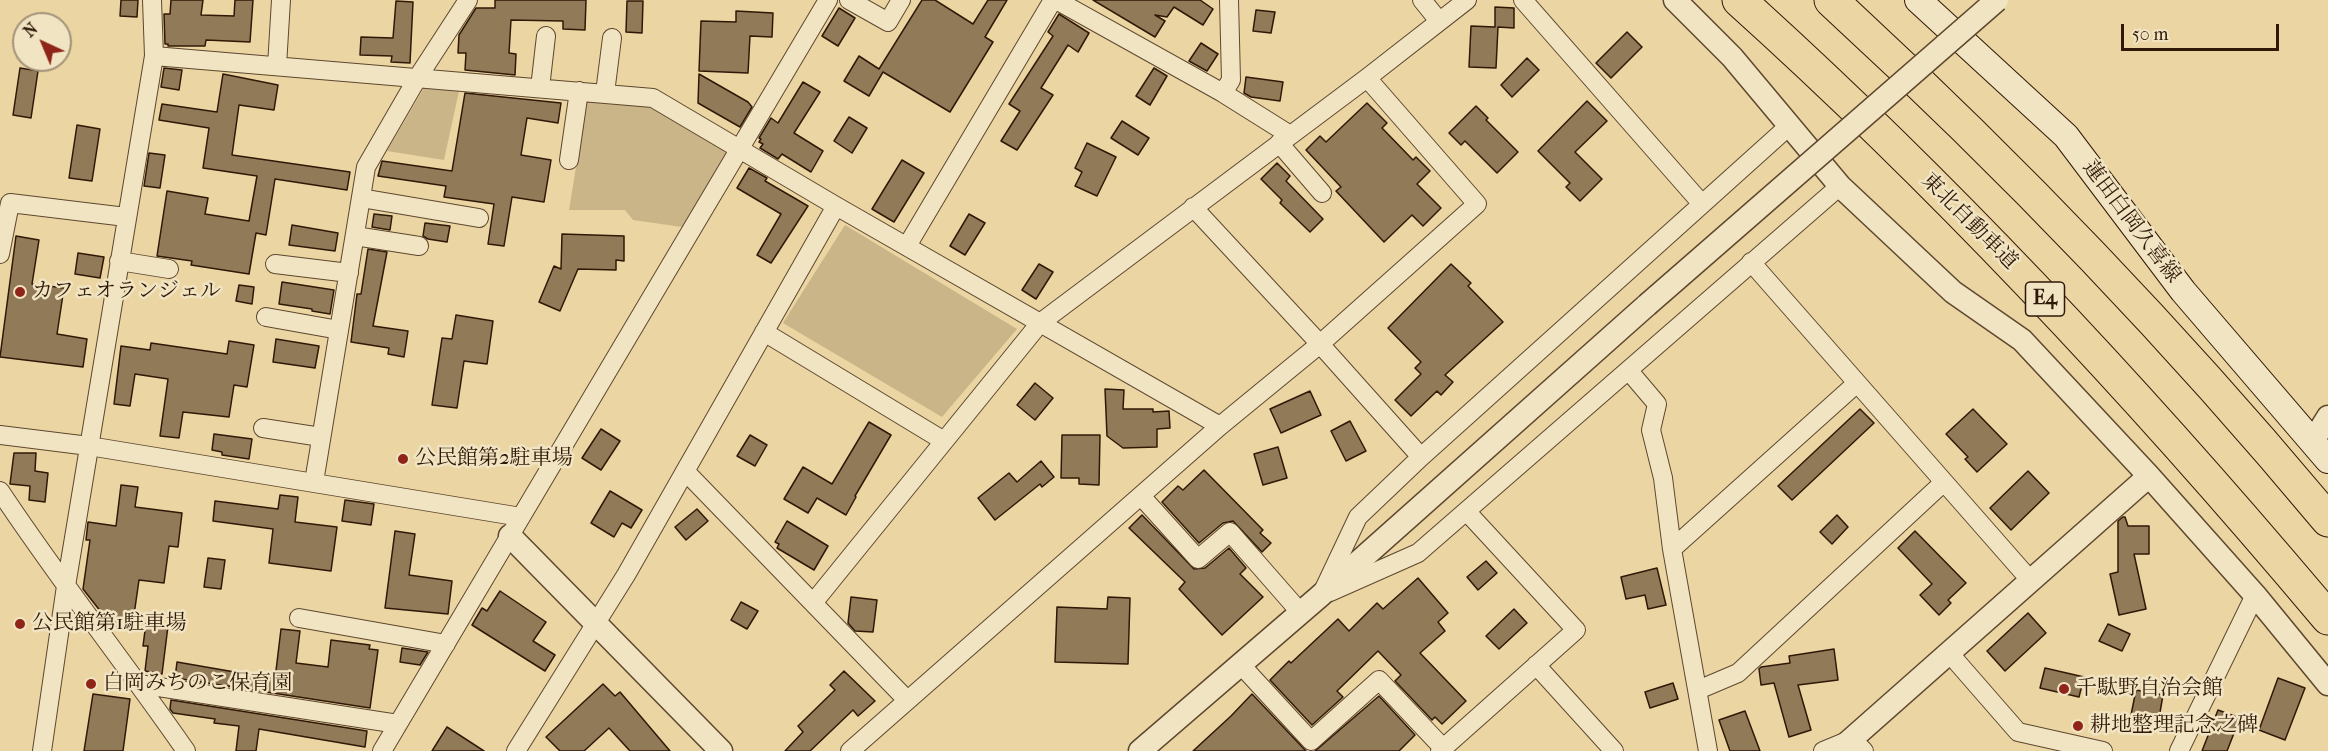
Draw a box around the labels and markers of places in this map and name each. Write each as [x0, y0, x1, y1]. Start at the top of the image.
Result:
place label: カフェオランジェル [32, 279, 221, 305]
marker: カフェオランジェル [13, 285, 27, 299]
place label: 公民館第2駐車場 [415, 446, 573, 472]
marker: 公民館第2駐車場 [396, 452, 410, 466]
place label: 公民館第1駐車場 [32, 611, 186, 637]
marker: 公民館第1駐車場 [13, 617, 27, 631]
place label: 白岡みちのこ保育園 [103, 671, 292, 697]
place label: 千駄野自治会館 [2076, 676, 2223, 702]
marker: 白岡みちのこ保育園 [84, 677, 98, 691]
marker: 千駄野自治会館 [2057, 682, 2071, 696]
place label: 耕地整理記念之碑 [2090, 713, 2258, 739]
marker: 耕地整理記念之碑 [2071, 719, 2085, 733]

